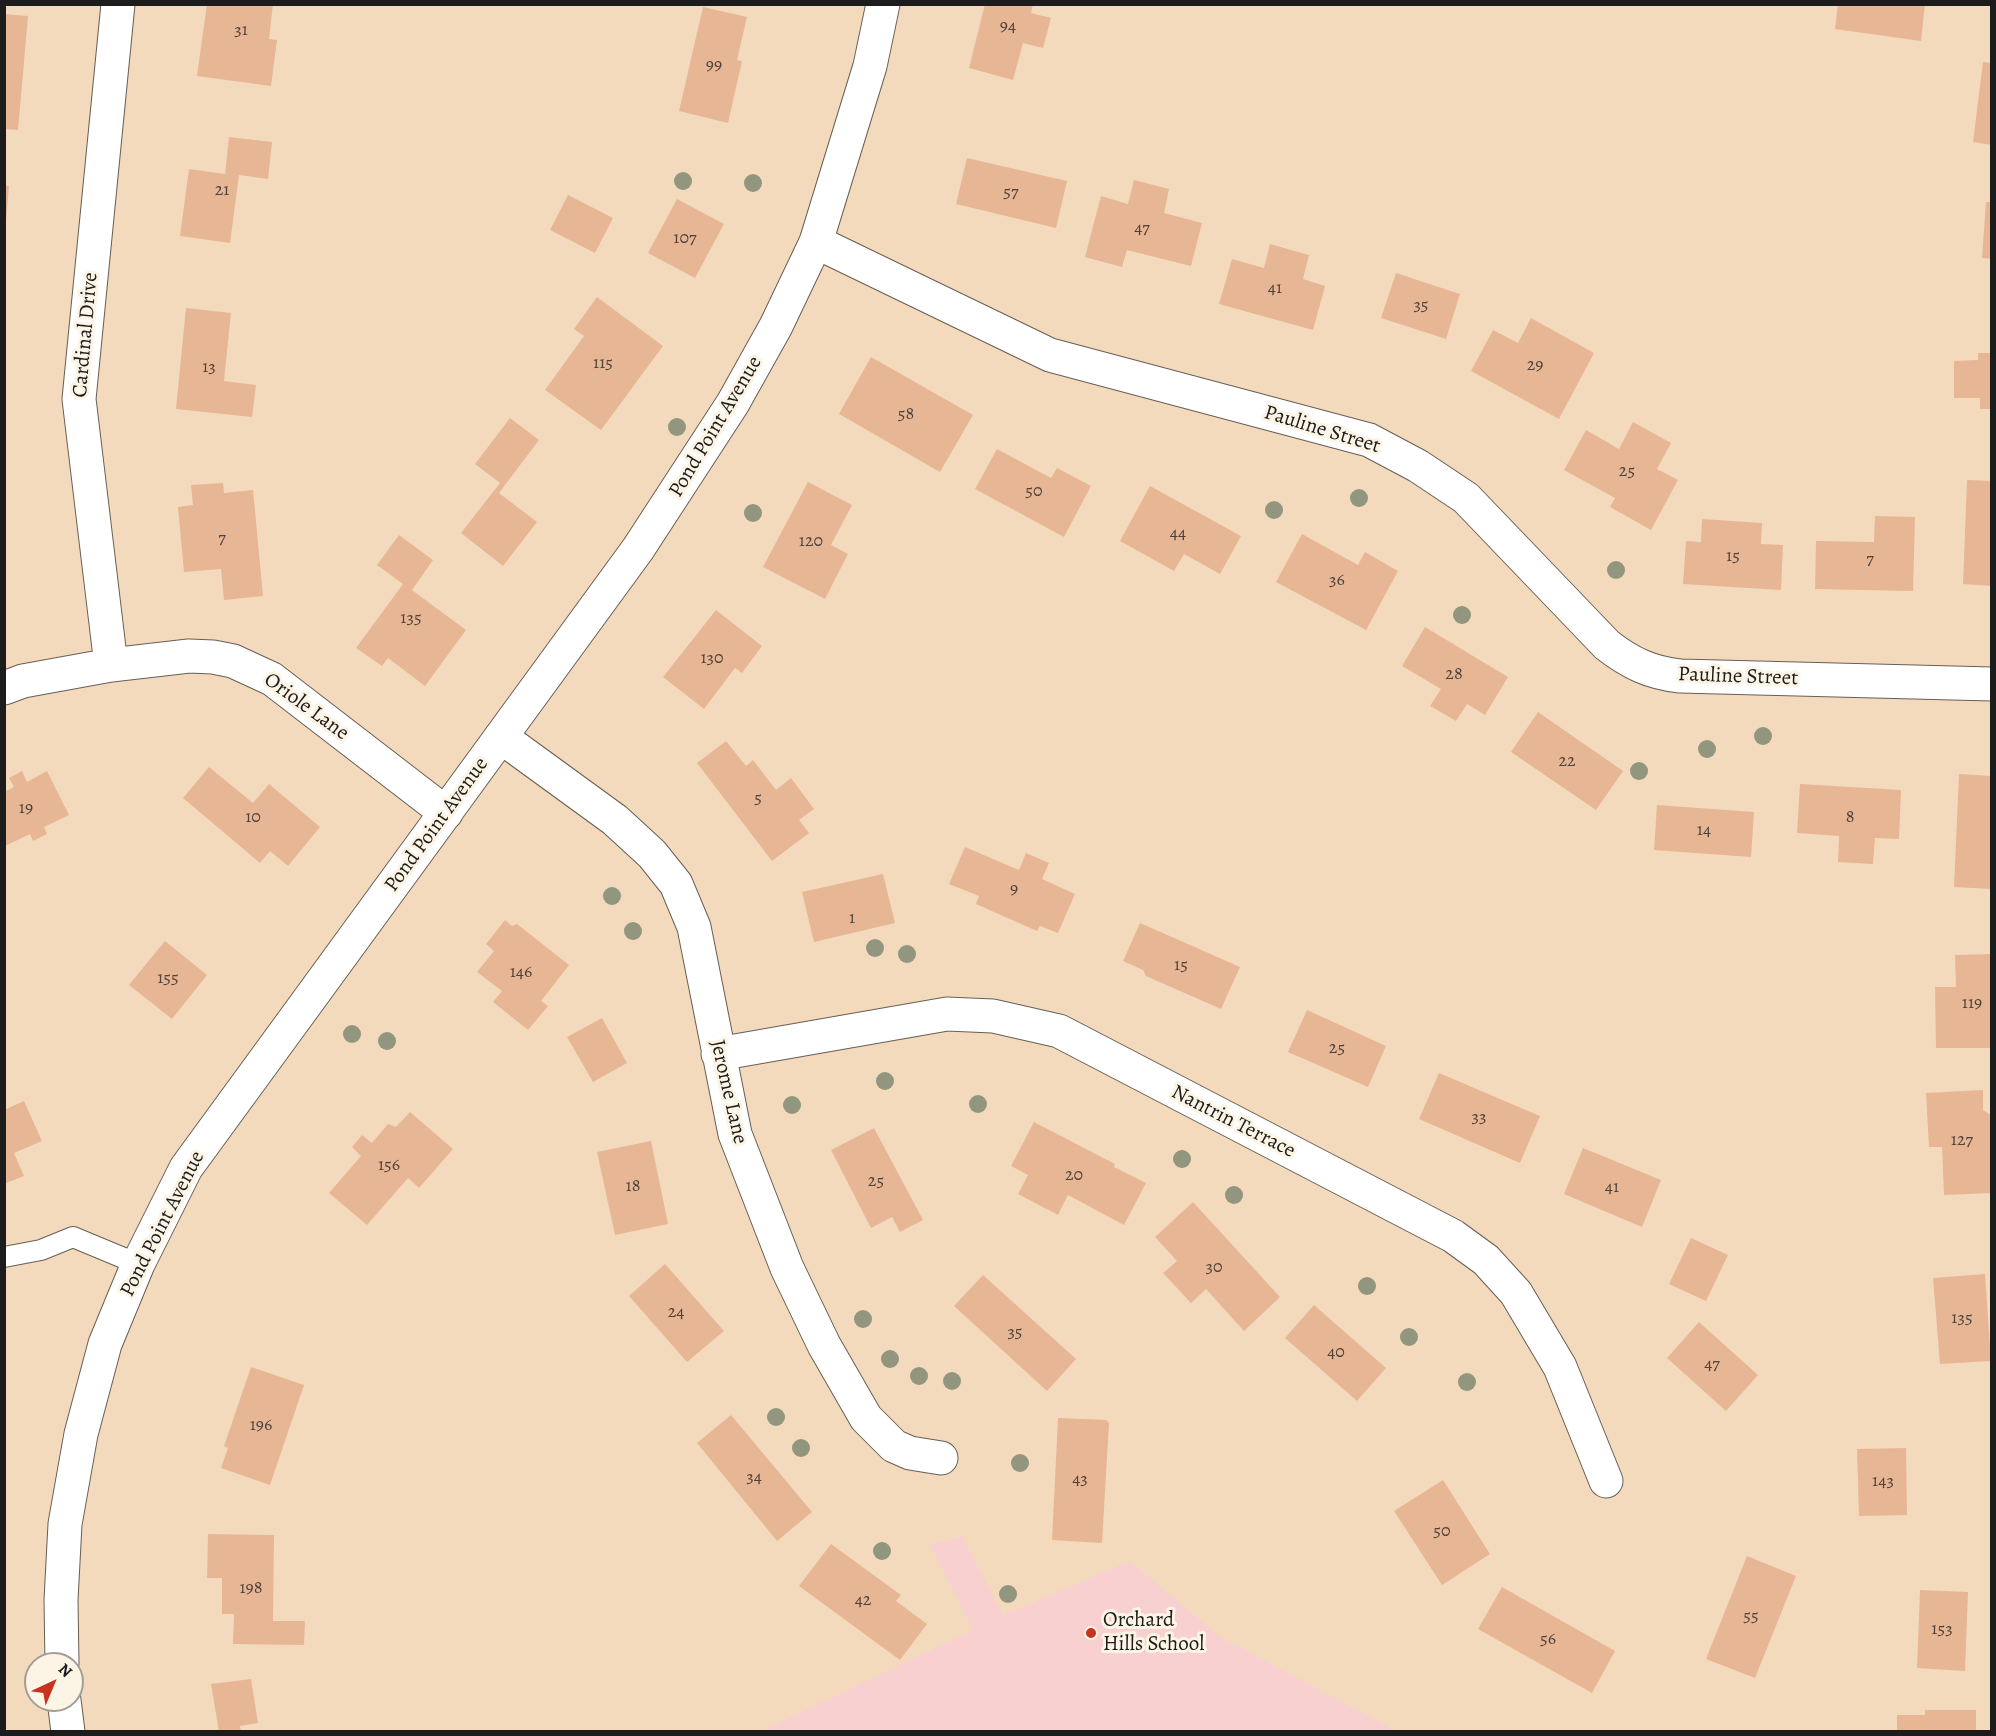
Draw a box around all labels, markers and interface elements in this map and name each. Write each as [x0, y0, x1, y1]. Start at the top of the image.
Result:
house number: 94 [1000, 16, 1016, 38]
house number: 31 [234, 20, 248, 42]
house number: 99 [706, 55, 722, 77]
house number: 21 [215, 180, 229, 202]
house number: 57 [1003, 182, 1019, 204]
house number: 47 [1134, 218, 1150, 240]
house number: 107 [673, 228, 697, 250]
street label: Cardinal Drive [68, 271, 104, 399]
house number: 41 [1268, 278, 1282, 300]
house number: 35 [1413, 295, 1429, 317]
street label: Pond Point Avenue [664, 352, 768, 502]
house number: 115 [593, 353, 613, 375]
house number: 29 [1527, 355, 1543, 377]
house number: 13 [202, 357, 216, 379]
street label: Pauline Street [1261, 400, 1383, 460]
house number: 58 [898, 404, 914, 426]
house number: 25 [1619, 461, 1635, 483]
house number: 50 [1025, 481, 1043, 503]
house number: 44 [1170, 523, 1186, 545]
house number: 7 [218, 528, 226, 550]
house number: 120 [799, 531, 823, 553]
house number: 15 [1726, 546, 1740, 568]
house number: 7 [1866, 549, 1874, 571]
house number: 36 [1329, 570, 1345, 592]
house number: 135 [400, 608, 422, 630]
house number: 130 [700, 648, 724, 670]
street label: Pauline Street [1678, 662, 1798, 692]
house number: 28 [1445, 664, 1463, 686]
street label: Oriole Lane [259, 668, 353, 746]
house number: 22 [1558, 751, 1576, 773]
street label: Pond Point Avenue [380, 753, 494, 897]
house number: 5 [754, 788, 762, 810]
house number: 19 [19, 798, 33, 820]
house number: 10 [245, 807, 261, 829]
house number: 8 [1846, 807, 1854, 829]
house number: 14 [1697, 820, 1711, 842]
house number: 9 [1010, 879, 1018, 901]
house number: 1 [849, 908, 855, 930]
house number: 15 [1174, 955, 1188, 977]
house number: 146 [510, 962, 532, 984]
house number: 155 [157, 968, 179, 990]
house number: 119 [1962, 993, 1982, 1015]
street label: Jerome Lane [704, 1037, 752, 1147]
house number: 25 [1329, 1038, 1345, 1060]
street label: Nantrin Terrace [1167, 1080, 1299, 1164]
house number: 33 [1472, 1107, 1486, 1129]
house number: 127 [1951, 1130, 1973, 1152]
street label: Pond Point Avenue [115, 1147, 211, 1301]
house number: 156 [378, 1155, 400, 1177]
house number: 20 [1065, 1165, 1083, 1187]
house number: 25 [868, 1171, 884, 1193]
house number: 18 [626, 1176, 640, 1198]
house number: 41 [1605, 1177, 1619, 1199]
house number: 30 [1205, 1257, 1223, 1279]
house number: 24 [668, 1302, 684, 1324]
house number: 135 [1951, 1308, 1973, 1330]
house number: 35 [1007, 1322, 1023, 1344]
house number: 40 [1327, 1342, 1345, 1364]
house number: 47 [1704, 1354, 1720, 1376]
house number: 196 [250, 1415, 272, 1437]
house number: 34 [746, 1467, 762, 1489]
house number: 43 [1072, 1469, 1088, 1491]
house number: 143 [1872, 1471, 1894, 1493]
house number: 50 [1433, 1521, 1451, 1543]
house number: 198 [239, 1578, 263, 1600]
house number: 42 [855, 1590, 871, 1612]
house number: 55 [1743, 1606, 1759, 1628]
place label: Orchard Hills School [1103, 1608, 1204, 1658]
house number: 153 [1931, 1619, 1953, 1641]
marker: Orchard Hills School [1084, 1626, 1098, 1640]
house number: 56 [1540, 1629, 1556, 1651]
north arrow [24, 1652, 84, 1712]
text: N [53, 1659, 77, 1682]

